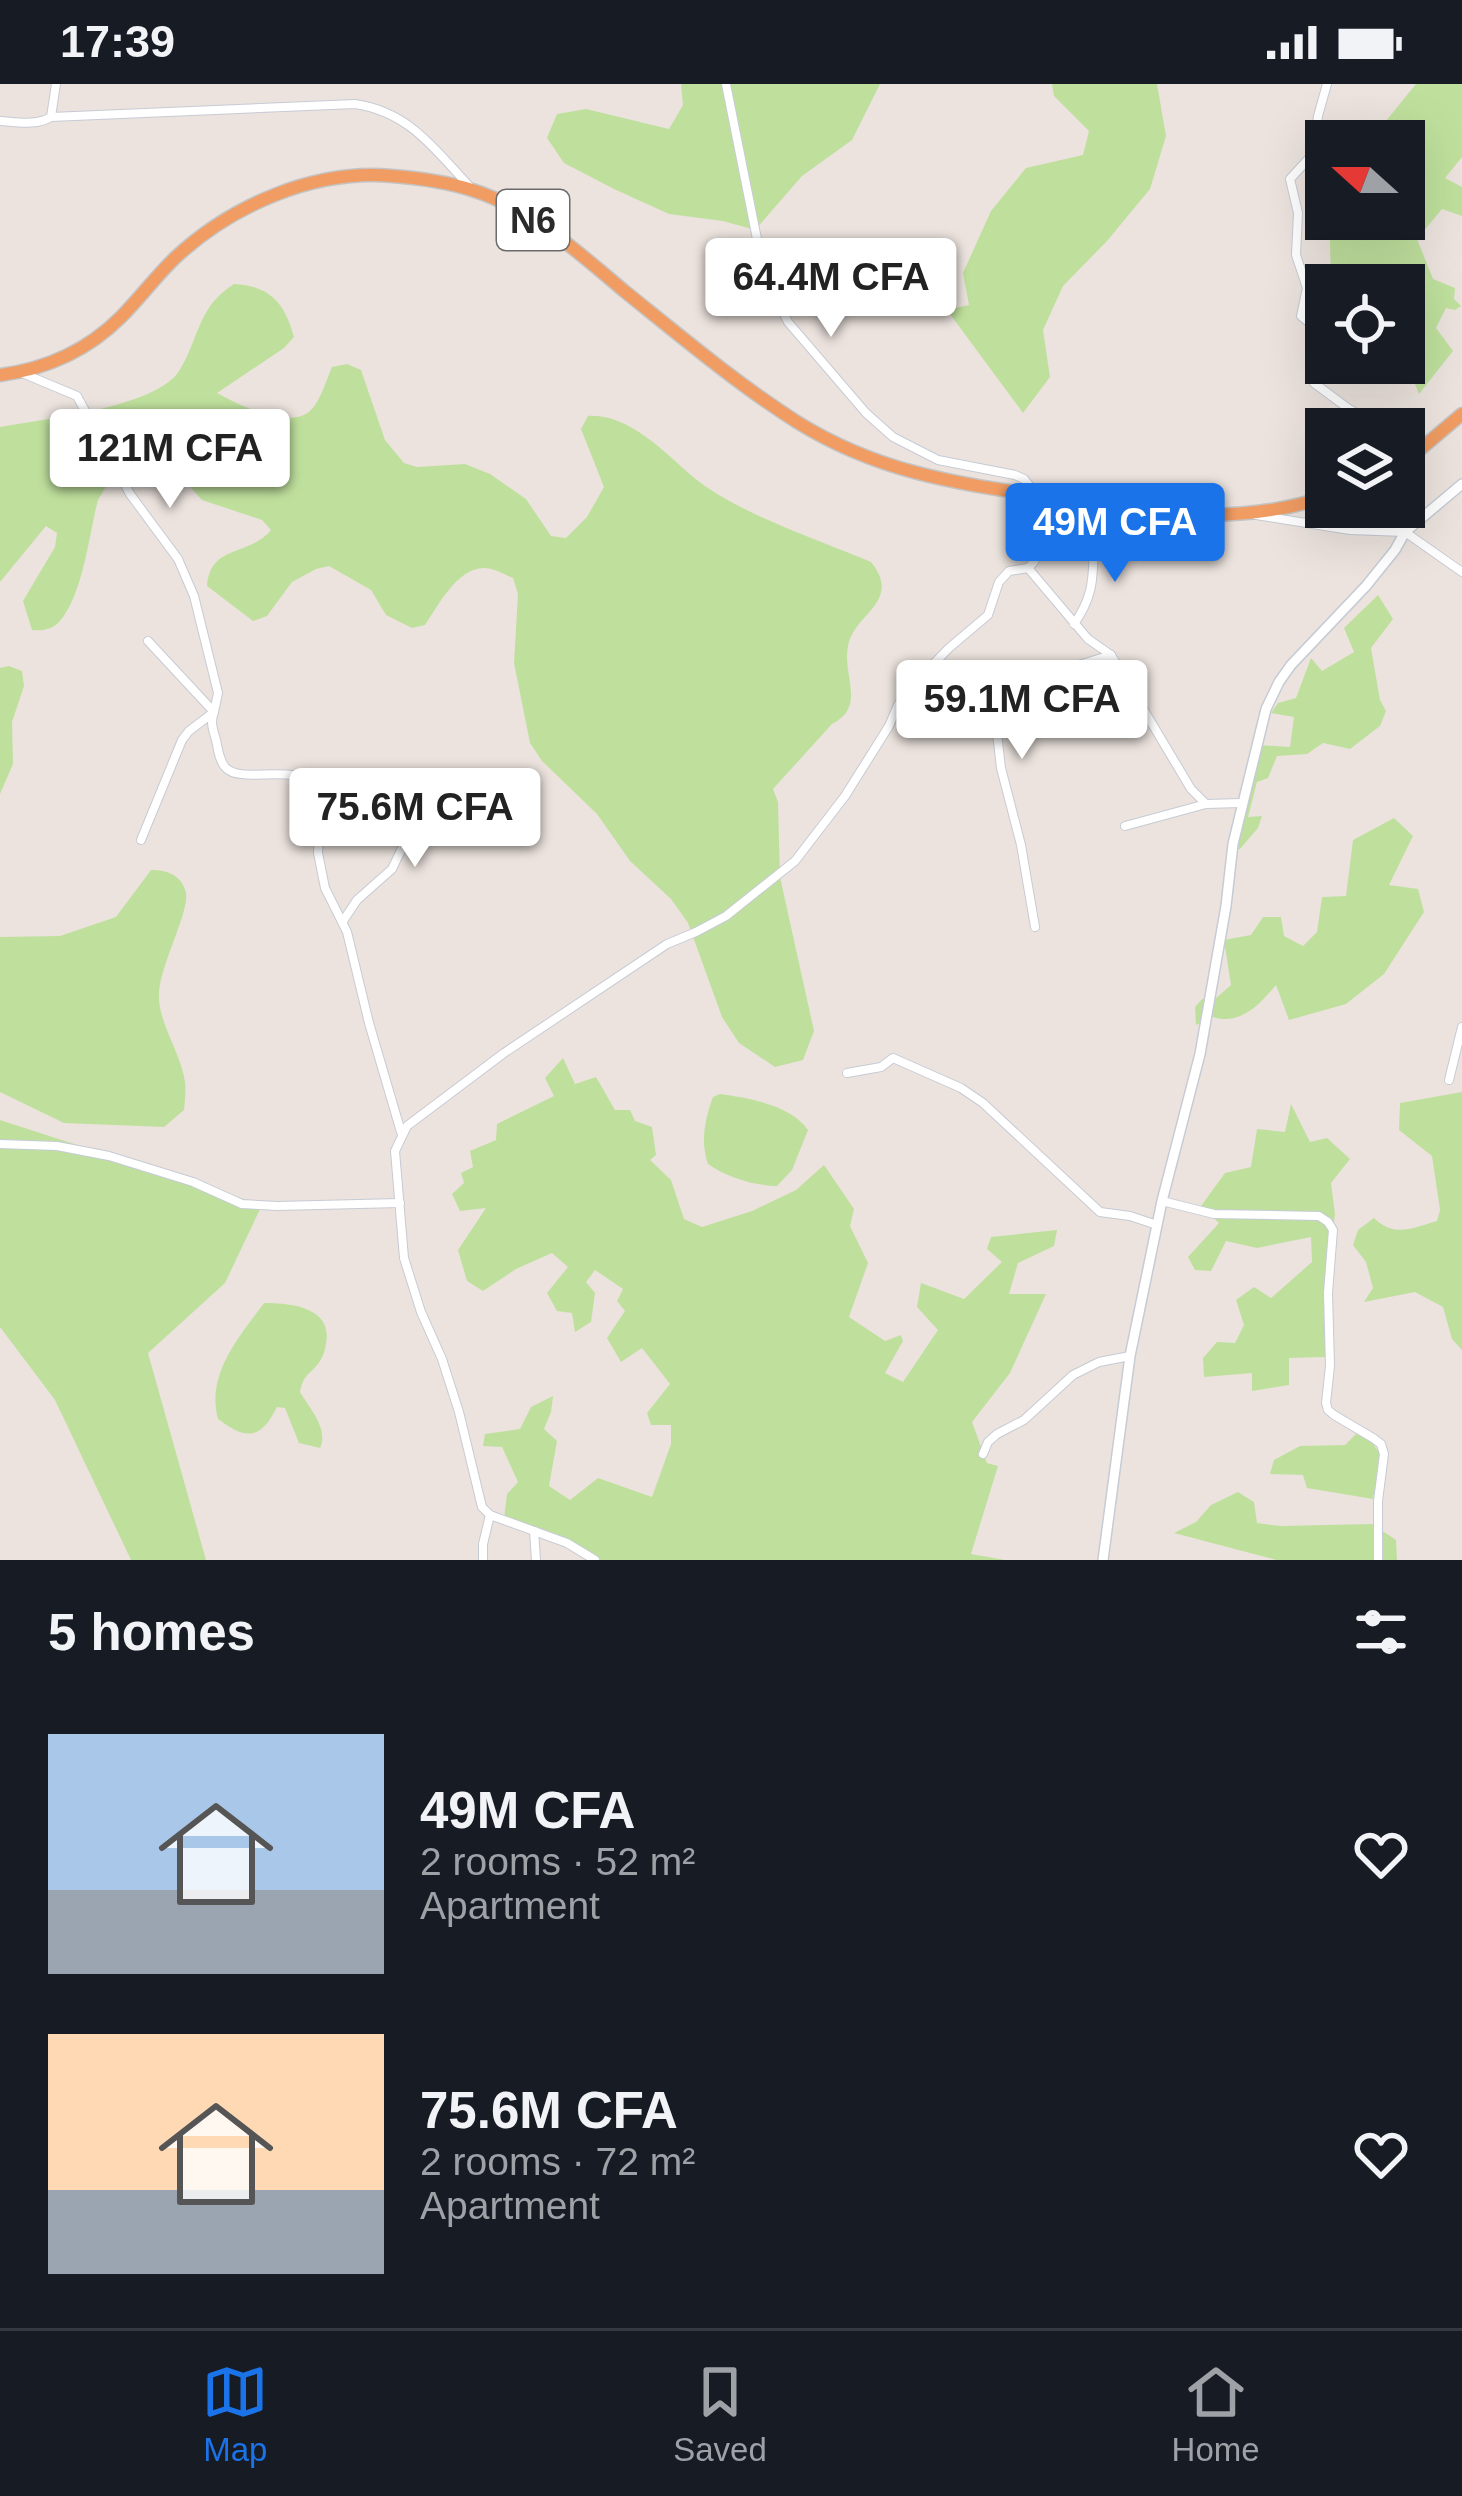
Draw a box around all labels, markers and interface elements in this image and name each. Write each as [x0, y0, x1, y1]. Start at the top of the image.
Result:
text: 17:39 [60, 16, 175, 67]
north arrow [1305, 120, 1425, 240]
map controls [1305, 120, 1425, 528]
road number: N6 [497, 190, 569, 250]
pin: 64.4M CFA [694, 238, 968, 340]
text: 64.4M CFA [732, 255, 930, 298]
button: locate [1305, 264, 1425, 384]
button: layers [1305, 408, 1425, 528]
pin: 121M CFA [46, 409, 294, 511]
text: 121M CFA [77, 426, 263, 469]
pin: 49M CFA [1004, 483, 1226, 585]
text: 49M CFA [1033, 500, 1197, 543]
pin: 59.1M CFA [885, 660, 1159, 762]
text: 59.1M CFA [923, 677, 1121, 720]
pin: 75.6M CFA [278, 768, 552, 870]
text: 75.6M CFA [316, 785, 514, 828]
icon: filters [1348, 1599, 1414, 1665]
text: 5 homes [48, 1604, 255, 1661]
icon: home [144, 1782, 288, 1926]
text: 49M CFA [420, 1782, 635, 1839]
icon: heart [1348, 1821, 1414, 1887]
text: 2 rooms · 52 m² [420, 1840, 695, 1883]
text: Apartment [420, 1884, 600, 1927]
icon: home [144, 2082, 288, 2226]
text: 75.6M CFA [420, 2082, 678, 2139]
icon: heart [1348, 2121, 1414, 2187]
text: 2 rooms · 72 m² [420, 2140, 695, 2183]
text: Apartment [420, 2184, 600, 2227]
tab: Map [202, 2359, 268, 2469]
tab: Saved [673, 2359, 767, 2469]
tab: Home [1172, 2359, 1260, 2469]

